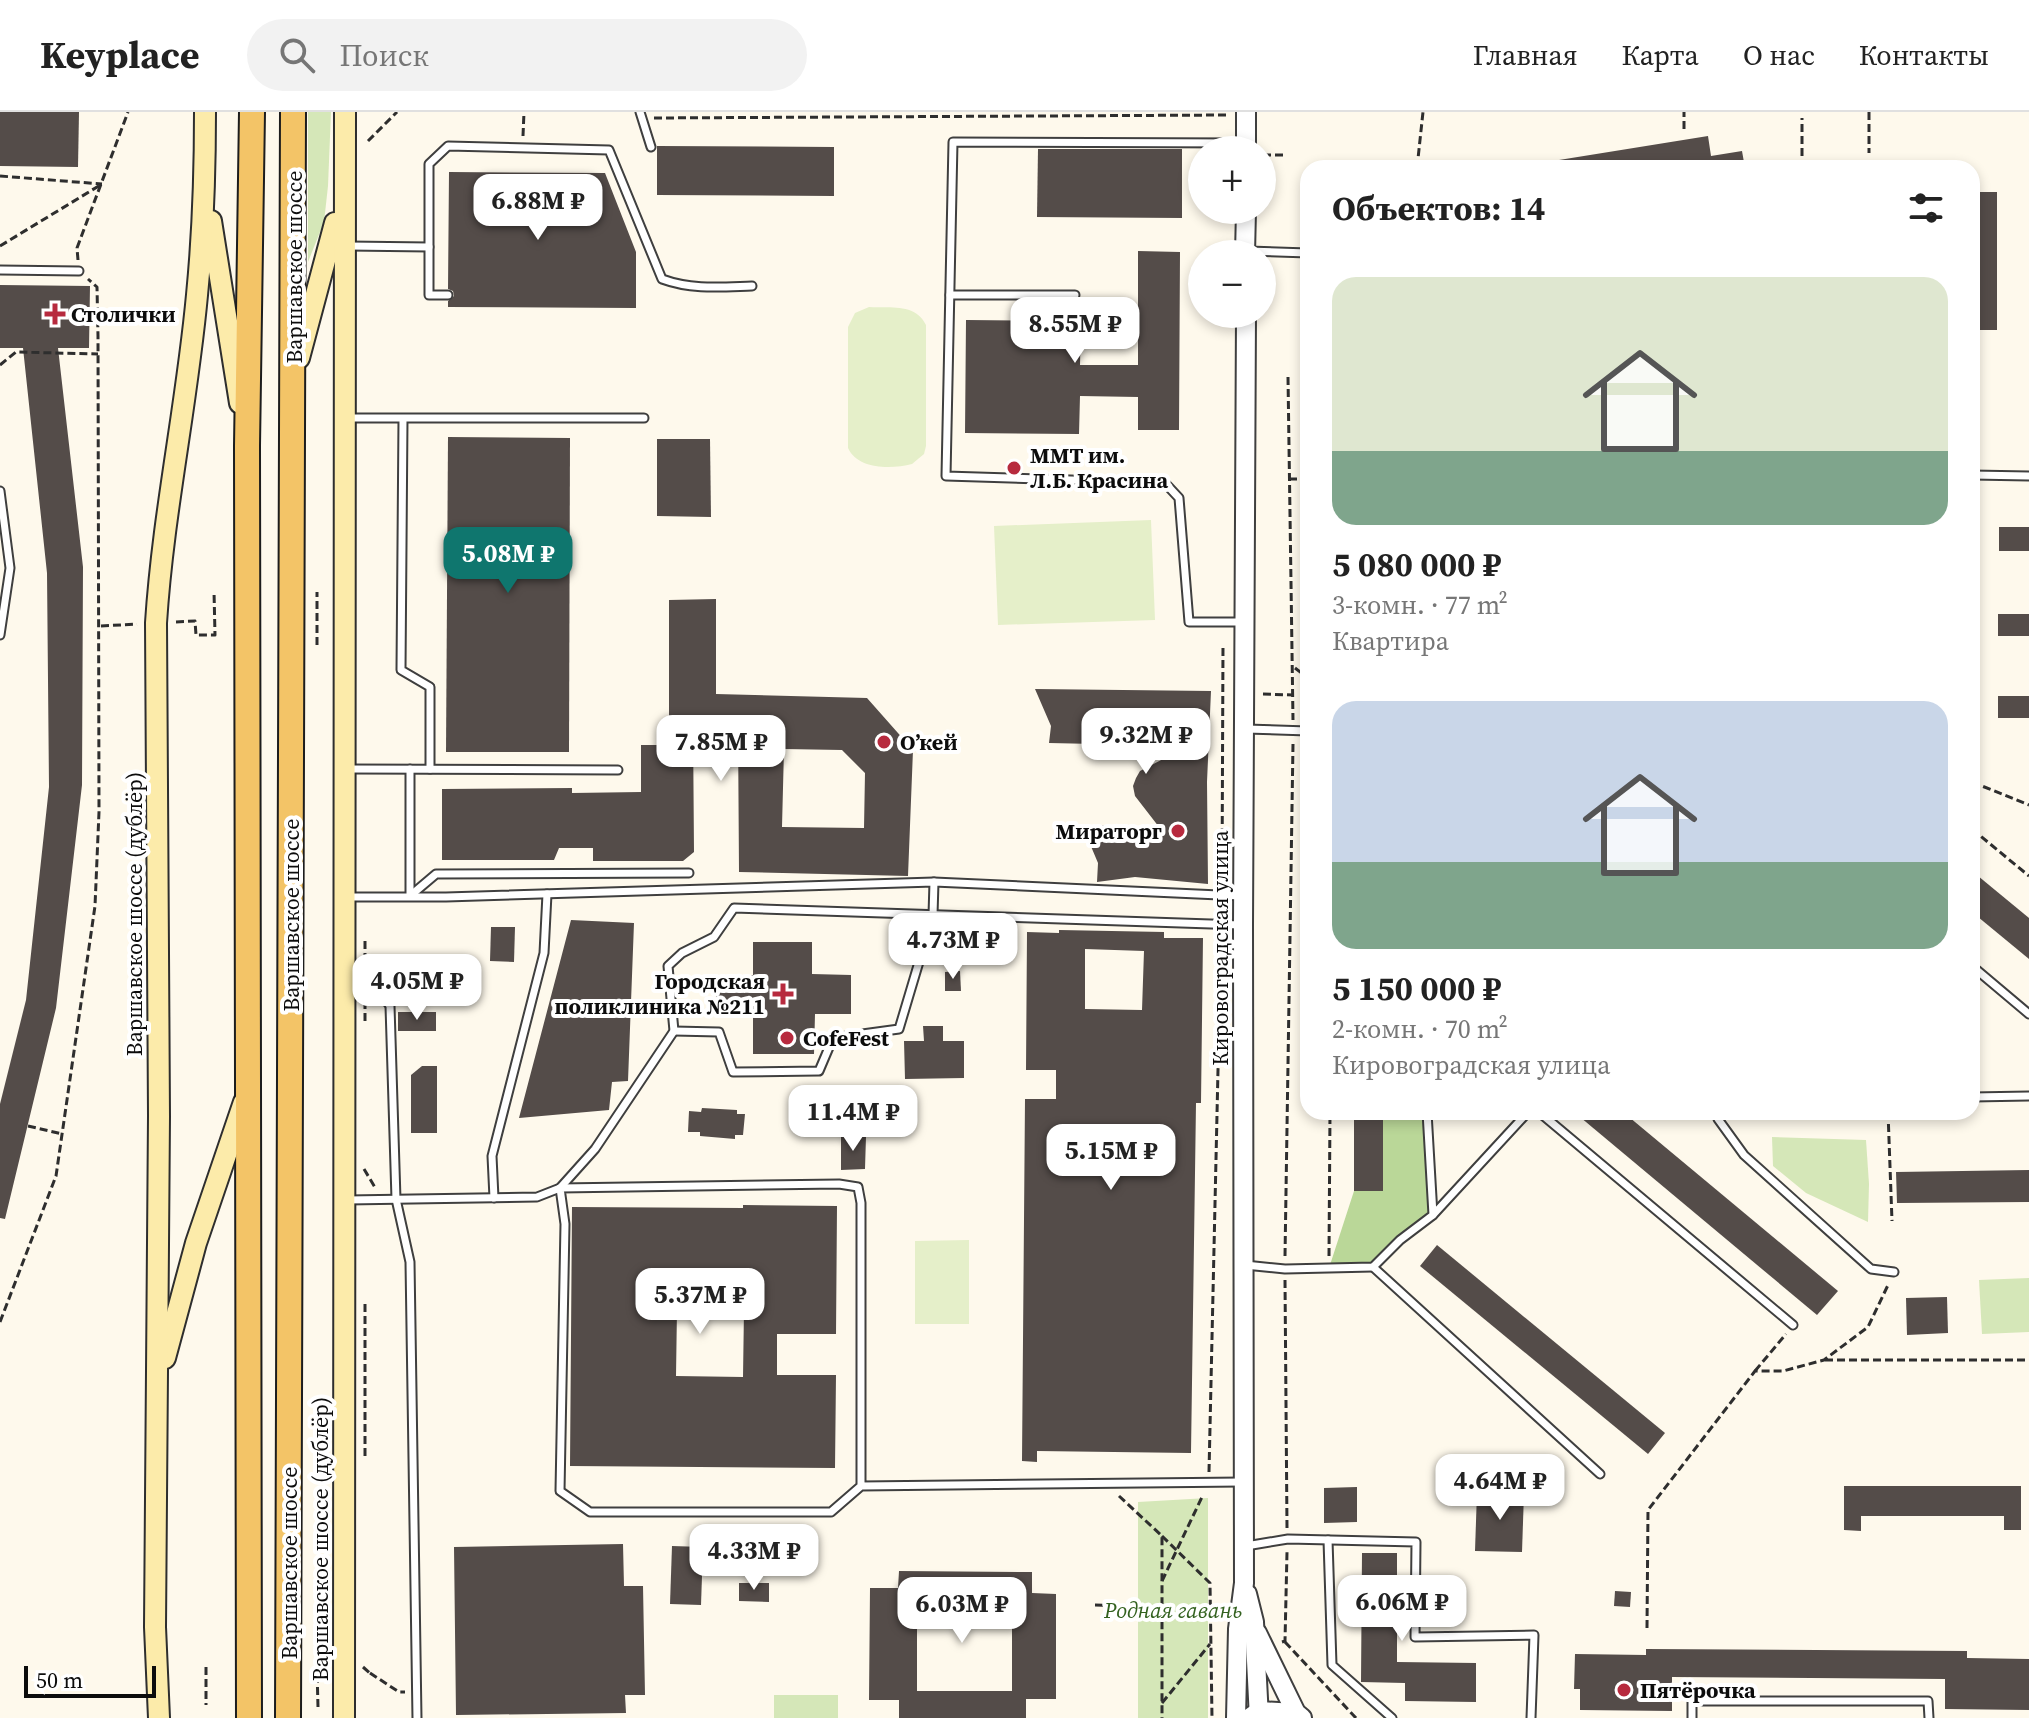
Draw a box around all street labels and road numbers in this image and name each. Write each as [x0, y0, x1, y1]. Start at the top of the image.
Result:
street label: Варшавское шоссе [279, 171, 309, 364]
street label: Варшавское шоссе (дублёр) [119, 772, 149, 1056]
street label: Варшавское шоссе [276, 819, 306, 1012]
street label: Кировоградская улица [1205, 829, 1235, 1066]
street label: Варшавское шоссе (дублёр) [305, 1397, 335, 1681]
street label: Варшавское шоссе [274, 1467, 304, 1660]

